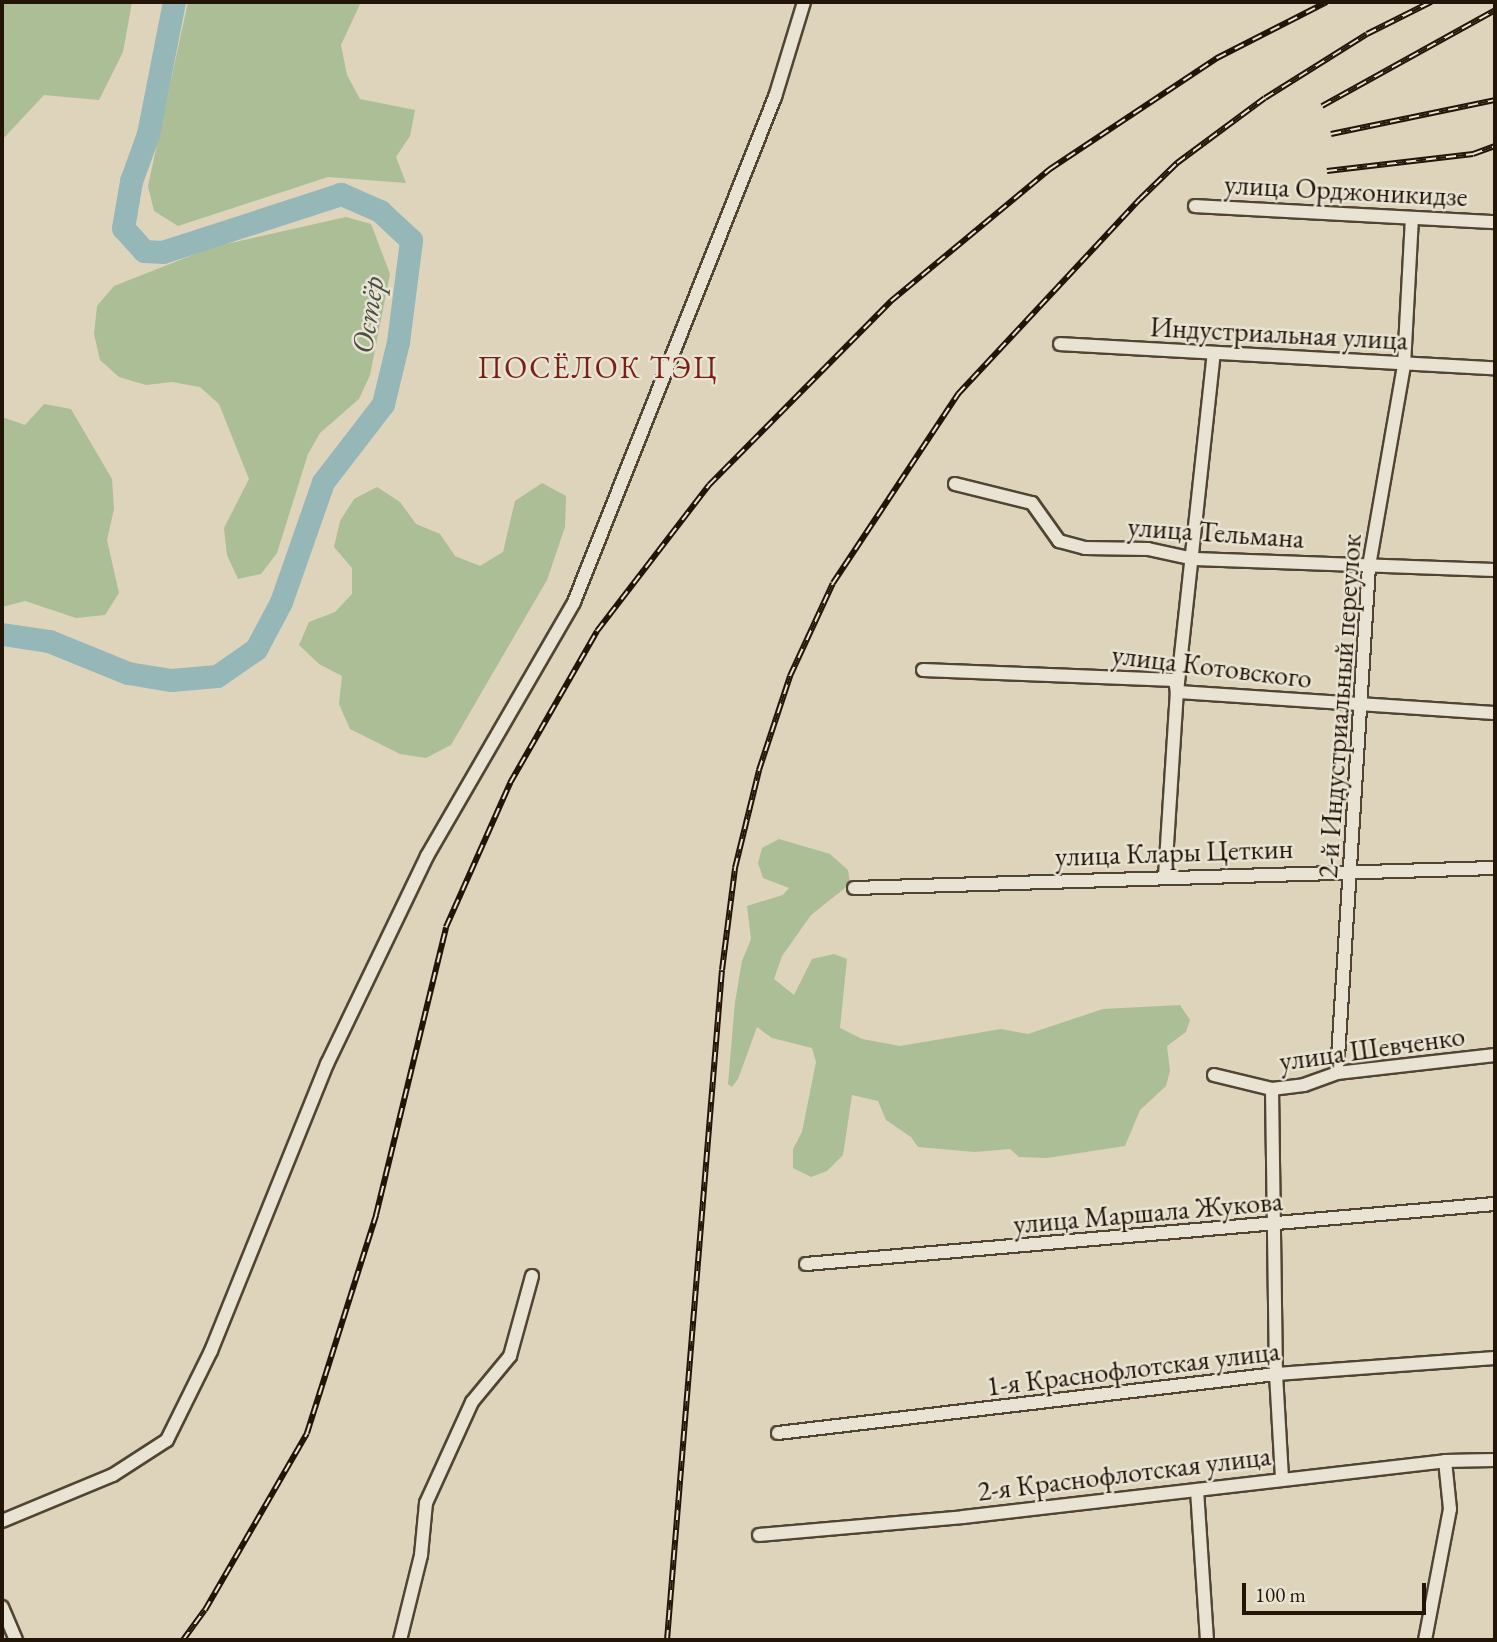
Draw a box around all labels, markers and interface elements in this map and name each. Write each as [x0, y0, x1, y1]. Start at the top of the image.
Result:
street label: улица Орджоникидзе [1223, 167, 1469, 213]
water label: Остёр [344, 274, 392, 356]
street label: Индустриальная улица [1149, 309, 1409, 357]
district label: ПОСЁЛОК ТЭЦ [479, 350, 717, 386]
street label: улица Тельмана [1127, 509, 1305, 555]
street label: 2-й Индустриальный переулок [1310, 533, 1368, 879]
street label: улица Котовского [1110, 637, 1314, 695]
street label: улица Клары Цеткин [1054, 831, 1294, 873]
street label: улица Шевченко [1277, 1018, 1467, 1078]
street label: улица Маршала Жукова [1012, 1183, 1284, 1241]
street label: 1-я Краснофлотская улица [984, 1333, 1282, 1403]
street label: 2-я Краснофлотская улица [975, 1438, 1273, 1508]
scale bar [1245, 1568, 1429, 1612]
text: 100 m [1255, 1581, 1306, 1608]

